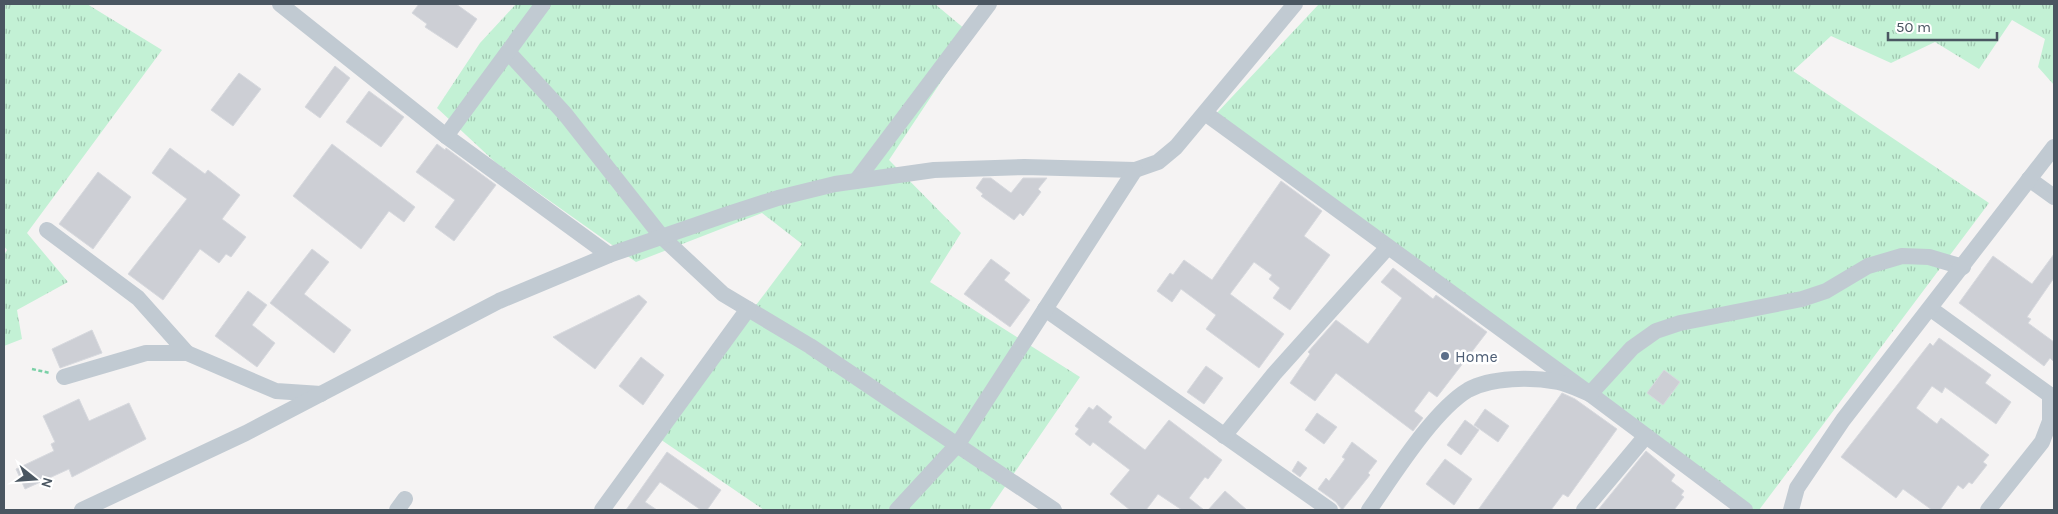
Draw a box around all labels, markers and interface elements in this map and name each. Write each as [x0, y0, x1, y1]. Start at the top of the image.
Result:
scale bar [1888, 10, 1997, 42]
text: 50 m [1896, 18, 1931, 36]
place label: Home [1455, 347, 1498, 366]
marker: Home [1439, 350, 1451, 362]
north arrow [10, 454, 60, 504]
text: N [37, 475, 57, 490]

